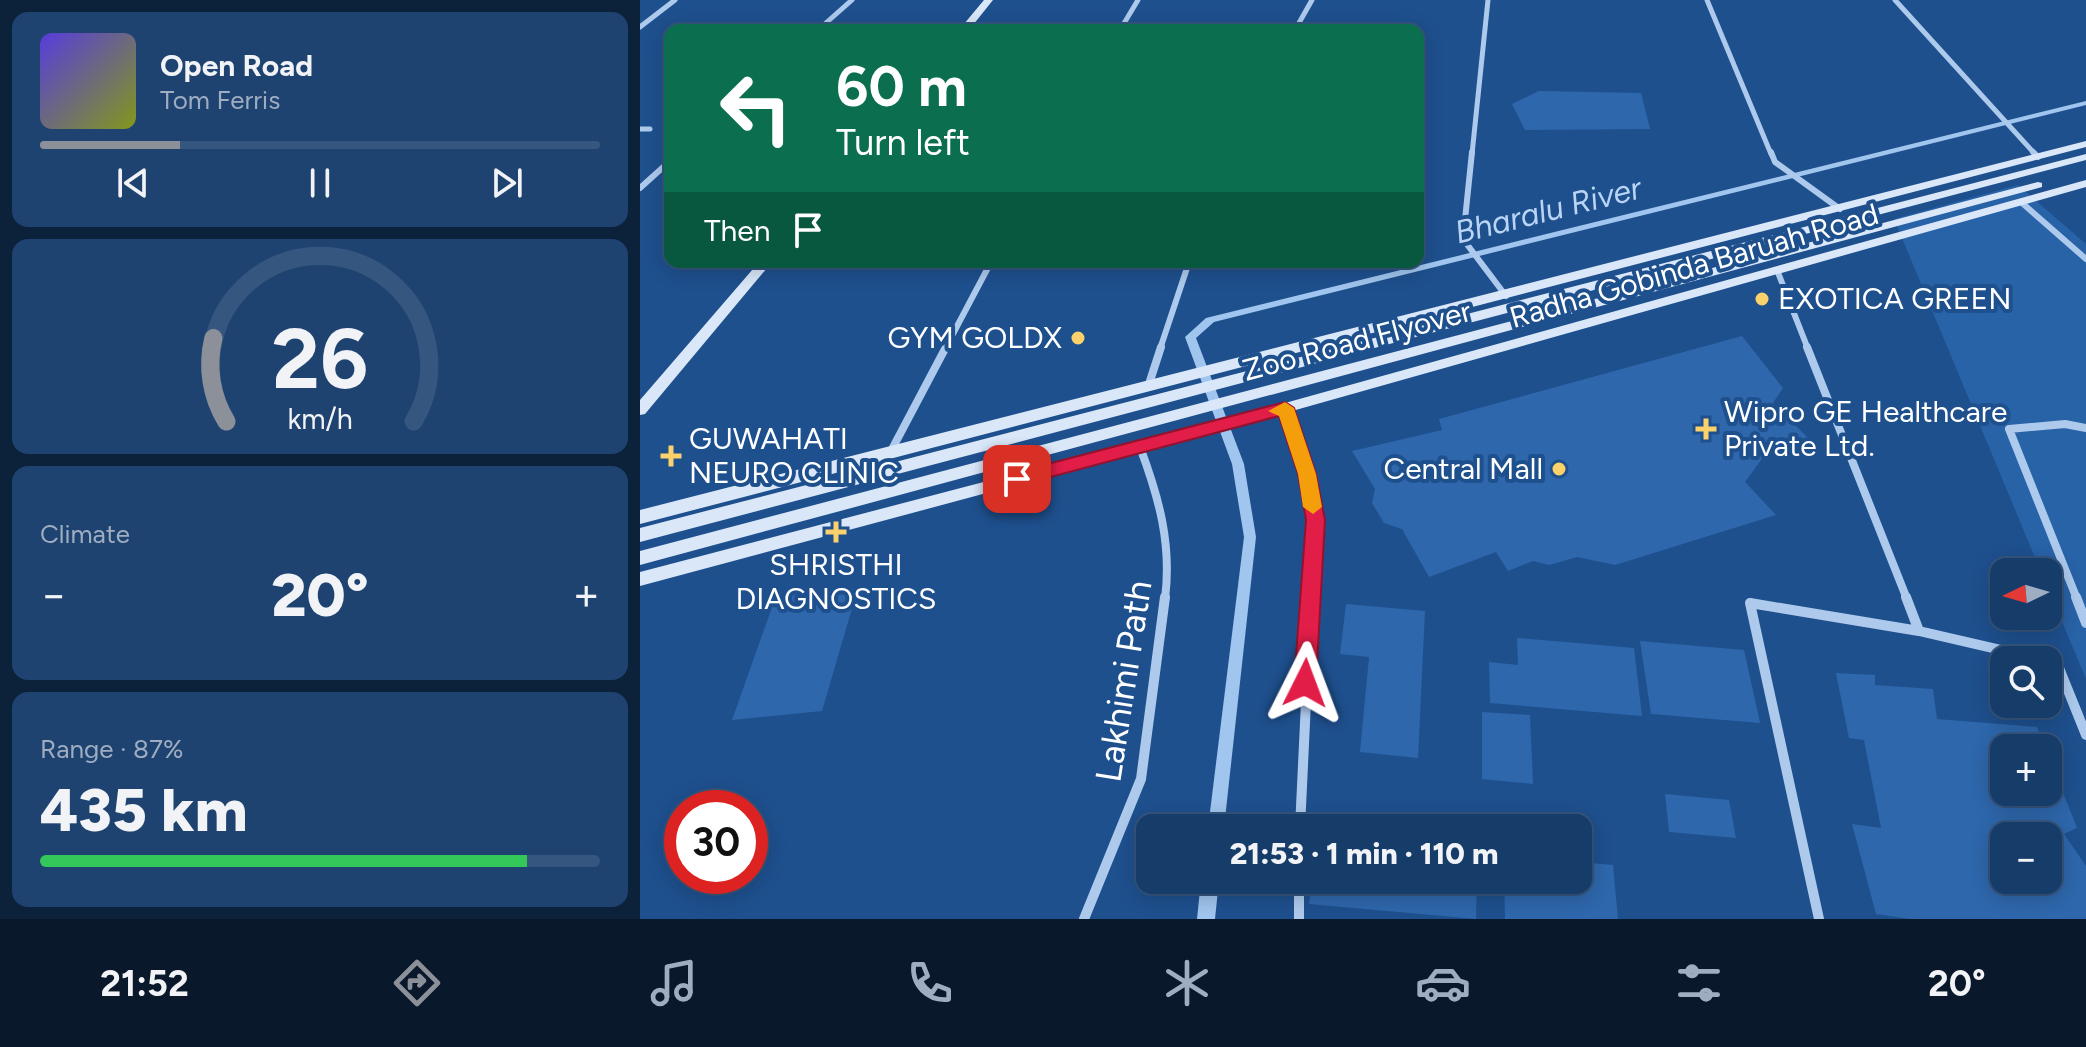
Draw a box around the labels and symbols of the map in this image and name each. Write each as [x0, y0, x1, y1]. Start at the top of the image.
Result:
water label: Bharalu River [1451, 168, 1646, 252]
street label: Radha Gobinda Baruah Road [1505, 195, 1883, 336]
place label: EXOTICA GREEN [1778, 280, 2012, 317]
marker: EXOTICA GREEN [1753, 290, 1771, 308]
street label: Zoo Road Flyover [1239, 292, 1475, 389]
place label: GYM GOLDX [888, 319, 1063, 356]
marker: GYM GOLDX [1069, 329, 1087, 347]
place label: Wipro GE Healthcare Private Ltd. [1724, 393, 2007, 464]
marker: Wipro GE Healthcare Private Ltd. [1695, 418, 1717, 440]
place label: GUWAHATI NEURO CLINIC [689, 420, 899, 491]
marker: GUWAHATI NEURO CLINIC [660, 445, 682, 467]
pin [983, 445, 1051, 513]
place label: Central Mall [1384, 450, 1543, 487]
marker: Central Mall [1550, 460, 1568, 478]
marker: SHRISTHI DIAGNOSTICS [825, 521, 847, 543]
place label: SHRISTHI DIAGNOSTICS [736, 546, 936, 617]
north arrow [1990, 558, 2062, 630]
street label: Lakhimi Path [1086, 577, 1161, 785]
position arrow [1263, 641, 1347, 725]
speed limit sign: 30 [664, 790, 768, 894]

